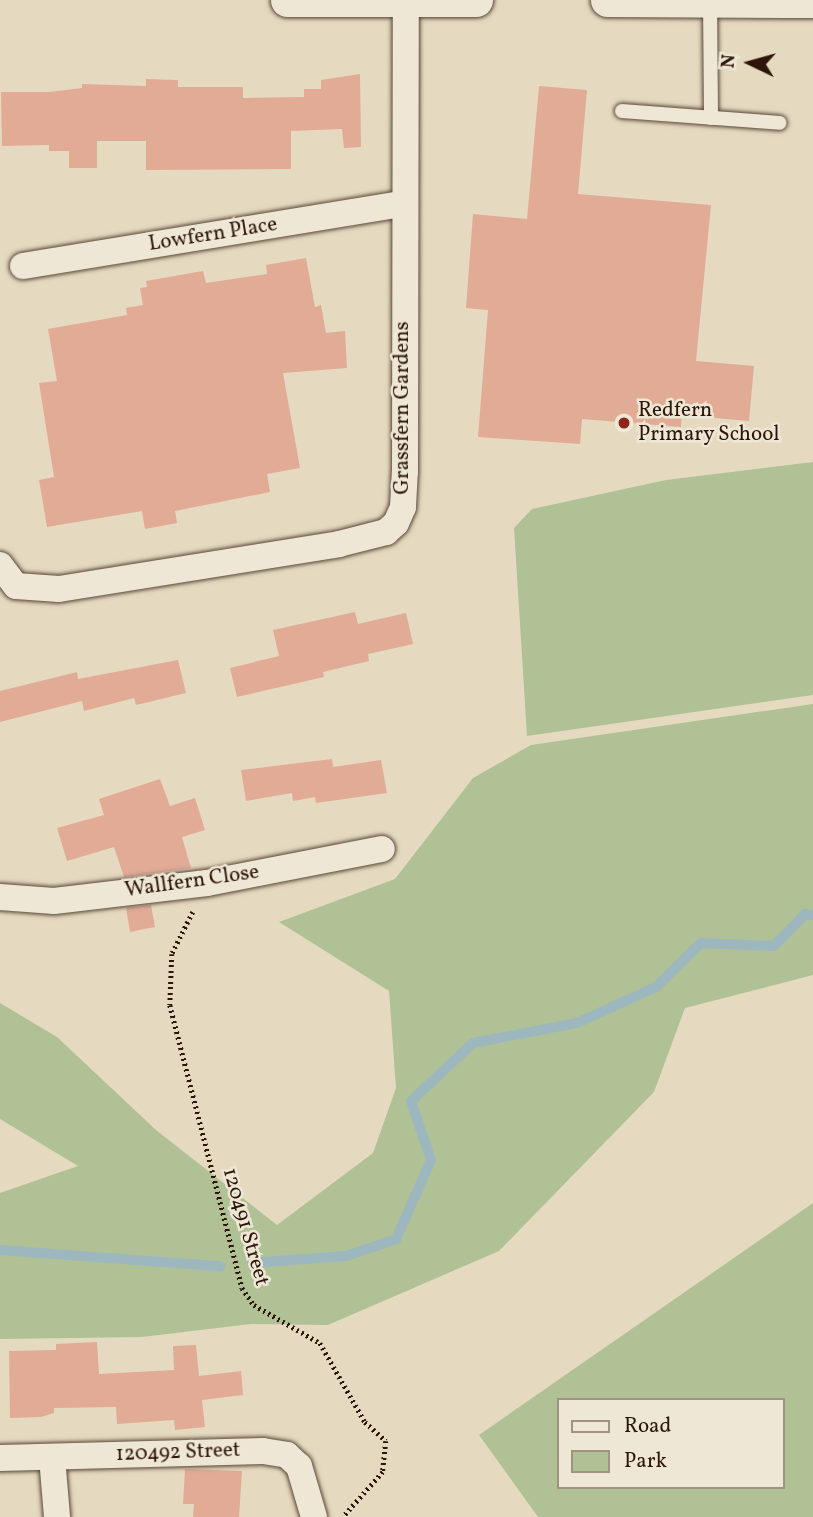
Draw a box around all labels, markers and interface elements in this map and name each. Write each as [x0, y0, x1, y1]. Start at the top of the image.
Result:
north arrow [715, 28, 785, 98]
text: N [716, 53, 743, 69]
street label: Lowfern Place [147, 212, 279, 258]
street label: Grassfern Gardens [390, 321, 416, 495]
place label: Redfern Primary School [638, 398, 780, 448]
marker: Redfern Primary School [616, 415, 632, 431]
street label: Wallfern Close [123, 860, 261, 904]
street label: 120491 Street [216, 1165, 274, 1289]
legend [558, 1398, 785, 1489]
text: Road [624, 1412, 671, 1441]
street label: 120492 Street [115, 1438, 241, 1468]
text: Park [624, 1447, 667, 1476]

